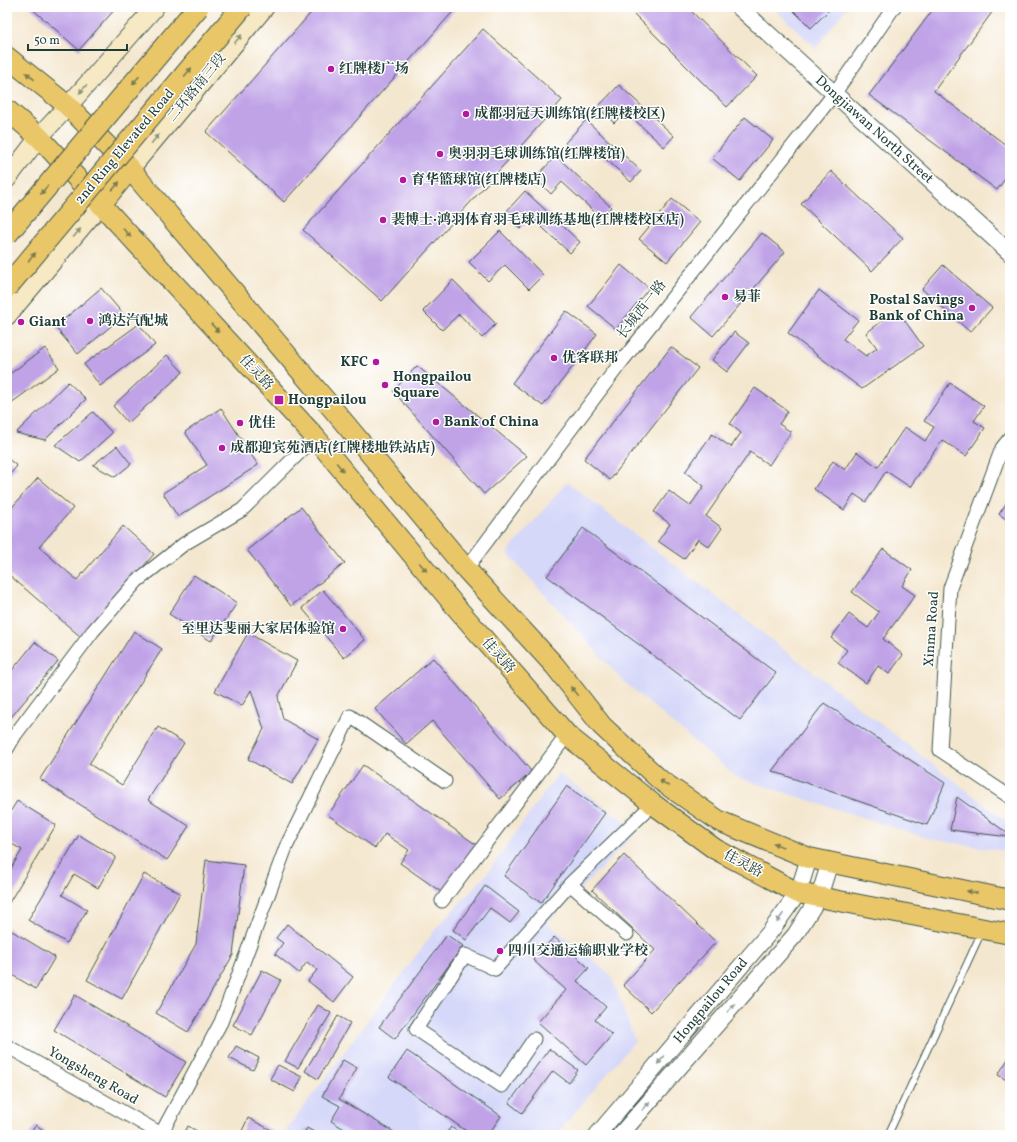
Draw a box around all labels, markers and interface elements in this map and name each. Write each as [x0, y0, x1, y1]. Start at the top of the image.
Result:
scale bar [28, 26, 127, 52]
text: 50 m [34, 33, 60, 49]
one-way arrow [233, 33, 242, 44]
street label: 二环路南三段 [163, 49, 231, 127]
place label: 红牌楼广场 [339, 60, 409, 79]
marker: 红牌楼广场 [326, 64, 336, 74]
one-way arrow [183, 66, 192, 77]
one-way arrow [25, 71, 35, 80]
street label: Dongjiawan North Street [811, 72, 937, 188]
one-way arrow [132, 74, 141, 85]
one-way arrow [78, 84, 88, 94]
street label: 2nd Ring Elevated Road [71, 85, 179, 209]
place label: 成都羽冠天训练馆(红牌楼校区) [474, 105, 666, 124]
marker: 成都羽冠天训练馆(红牌楼校区) [461, 109, 471, 119]
one-way arrow [151, 133, 159, 144]
place label: 奥羽羽毛球训练馆(红牌楼馆) [448, 145, 626, 164]
marker: 奥羽羽毛球训练馆(红牌楼馆) [435, 149, 445, 159]
place label: 育华篮球馆(红牌楼店) [411, 171, 547, 190]
marker: 育华篮球馆(红牌楼店) [398, 175, 408, 185]
one-way arrow [111, 181, 120, 192]
one-way arrow [39, 184, 48, 195]
place label: 裴博士·鸿羽体育羽毛球训练基地(红牌楼校区店) [391, 211, 684, 230]
marker: 裴博士·鸿羽体育羽毛球训练基地(红牌楼校区店) [378, 215, 388, 225]
one-way arrow [73, 227, 82, 238]
one-way arrow [123, 228, 132, 238]
one-way arrow [28, 252, 37, 262]
street label: 长城西一路 [613, 277, 671, 343]
place label: 易菲 [733, 288, 761, 307]
place label: Postal Savings Bank of China [869, 291, 964, 326]
marker: 易菲 [720, 292, 730, 302]
marker: Postal Savings Bank of China [967, 303, 977, 313]
place label: 鸿达汽配城 [98, 312, 168, 331]
place label: Giant [29, 313, 66, 332]
marker: 鸿达汽配城 [85, 316, 95, 326]
marker: Giant [16, 317, 26, 327]
one-way arrow [211, 323, 220, 334]
place label: 优客联邦 [562, 349, 618, 368]
street label: 佳灵路 [235, 351, 277, 395]
place label: KFC [341, 353, 368, 372]
marker: 优客联邦 [549, 353, 559, 363]
marker: KFC [371, 357, 381, 367]
place label: Hongpailou Square [393, 368, 472, 403]
marker: Hongpailou Square [380, 380, 390, 390]
place label: Hongpailou [288, 391, 367, 410]
marker: Hongpailou [273, 394, 285, 406]
place label: Bank of China [444, 413, 539, 432]
place label: 优佳 [248, 414, 276, 433]
marker: Bank of China [431, 417, 441, 427]
marker: 优佳 [235, 418, 245, 428]
place label: 成都迎宾苑酒店(红牌楼地铁站店) [230, 439, 436, 458]
marker: 成都迎宾苑酒店(红牌楼地铁站店) [217, 443, 227, 453]
one-way arrow [335, 461, 344, 472]
one-way arrow [418, 561, 427, 572]
street label: Xinma Road [920, 590, 944, 667]
place label: 至里达斐丽大家居体验馆 [181, 620, 335, 639]
marker: 至里达斐丽大家居体验馆 [338, 624, 348, 634]
street label: 佳灵路 [477, 634, 519, 678]
one-way arrow [570, 685, 578, 696]
one-way arrow [659, 779, 670, 787]
one-way arrow [771, 842, 783, 848]
street label: 佳灵路 [720, 846, 766, 882]
one-way arrow [966, 889, 978, 895]
one-way arrow [776, 912, 784, 923]
place label: 四川交通运输职业学校 [508, 942, 648, 961]
marker: 四川交通运输职业学校 [495, 946, 505, 956]
street label: Hongpailou Road [669, 954, 753, 1048]
one-way arrow [727, 1002, 736, 1013]
street label: Yongsheng Road [44, 1042, 142, 1110]
one-way arrow [656, 1055, 665, 1065]
one-way arrow [641, 1100, 650, 1111]

